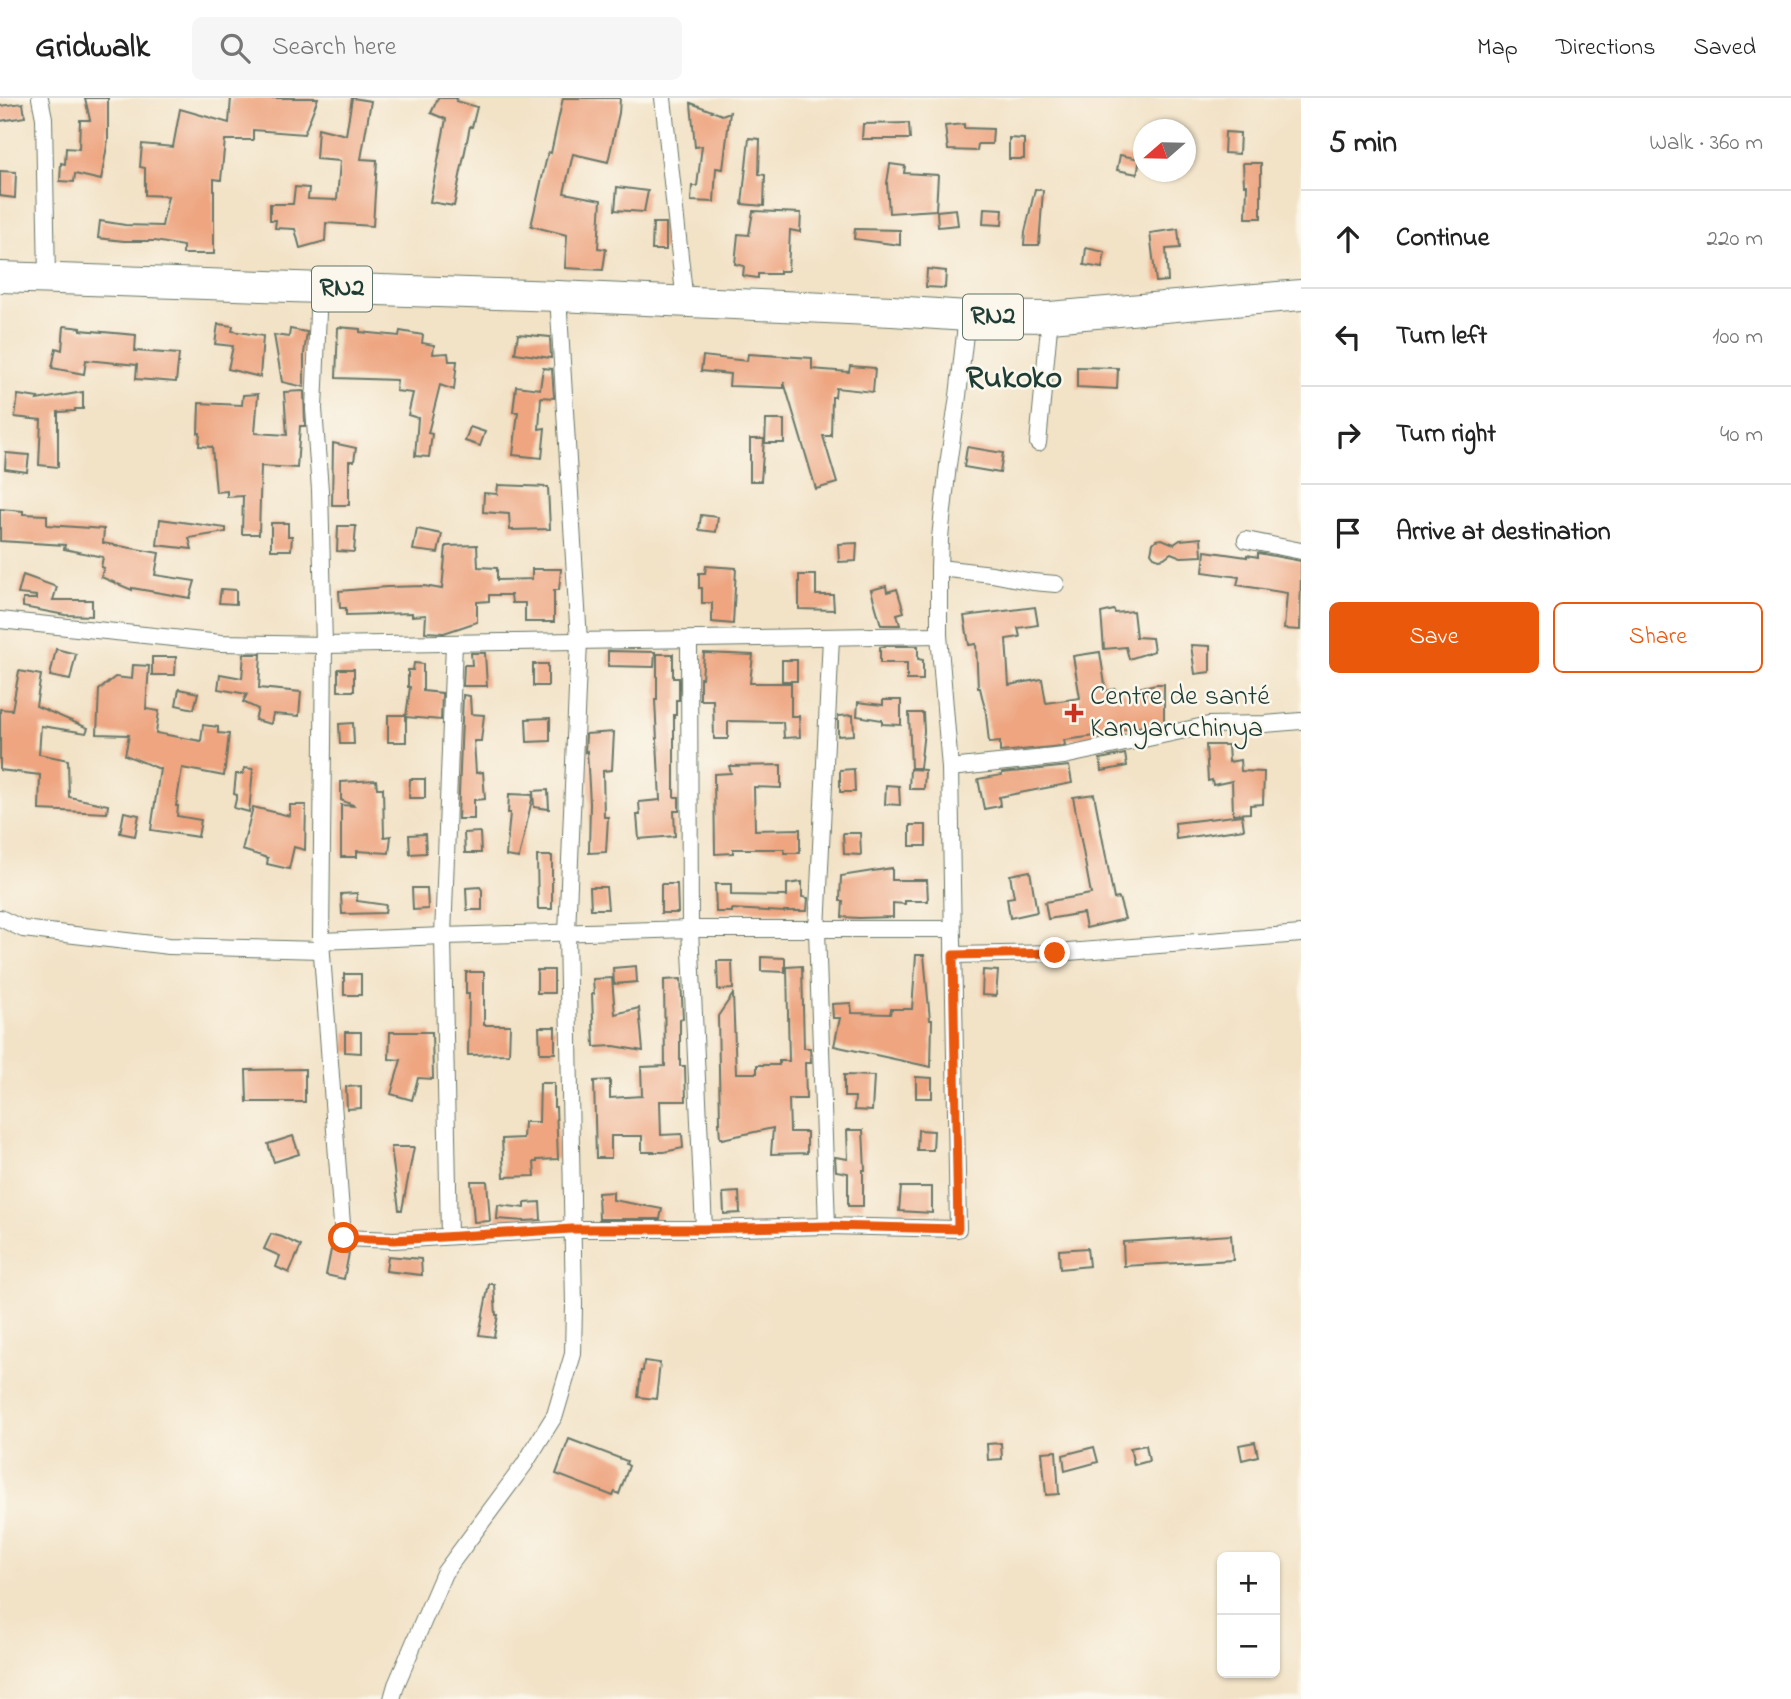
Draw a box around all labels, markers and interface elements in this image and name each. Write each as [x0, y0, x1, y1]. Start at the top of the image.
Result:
search box [192, 17, 682, 80]
text: Gridwalk [35, 24, 150, 72]
icon: search [216, 29, 254, 67]
text: Search here [272, 29, 396, 67]
text: Map [1477, 31, 1518, 66]
text: Directions [1556, 31, 1655, 66]
text: Saved [1693, 31, 1756, 66]
north arrow [1133, 119, 1196, 182]
text: 5 min [1329, 122, 1397, 166]
text: Walk · 360 m [1649, 127, 1763, 160]
icon: ahead [1329, 220, 1367, 258]
text: Continue [1396, 220, 1489, 258]
text: 220 m [1707, 223, 1763, 256]
road number: RN2 [312, 266, 372, 312]
road number: RN2 [963, 294, 1023, 340]
icon: left [1329, 318, 1367, 356]
text: Turn left [1396, 318, 1487, 356]
text: 100 m [1712, 321, 1763, 354]
district label: Rukoko [966, 356, 1062, 403]
icon: right [1329, 416, 1367, 454]
text: Turn right [1396, 416, 1496, 454]
text: 40 m [1720, 419, 1763, 452]
icon: arrive [1329, 514, 1367, 552]
text: Arrive at destination [1396, 514, 1611, 552]
button: Save [1329, 602, 1539, 673]
button: Share [1553, 602, 1763, 673]
place label: Centre de santé Kanyaruchinya [1090, 677, 1270, 750]
marker: Centre de santé Kanyaruchinya [1064, 703, 1084, 723]
route end [1039, 937, 1070, 968]
route start [328, 1222, 359, 1253]
map controls [1217, 1552, 1280, 1678]
button: + [1217, 1552, 1280, 1615]
button: − [1217, 1615, 1280, 1678]

